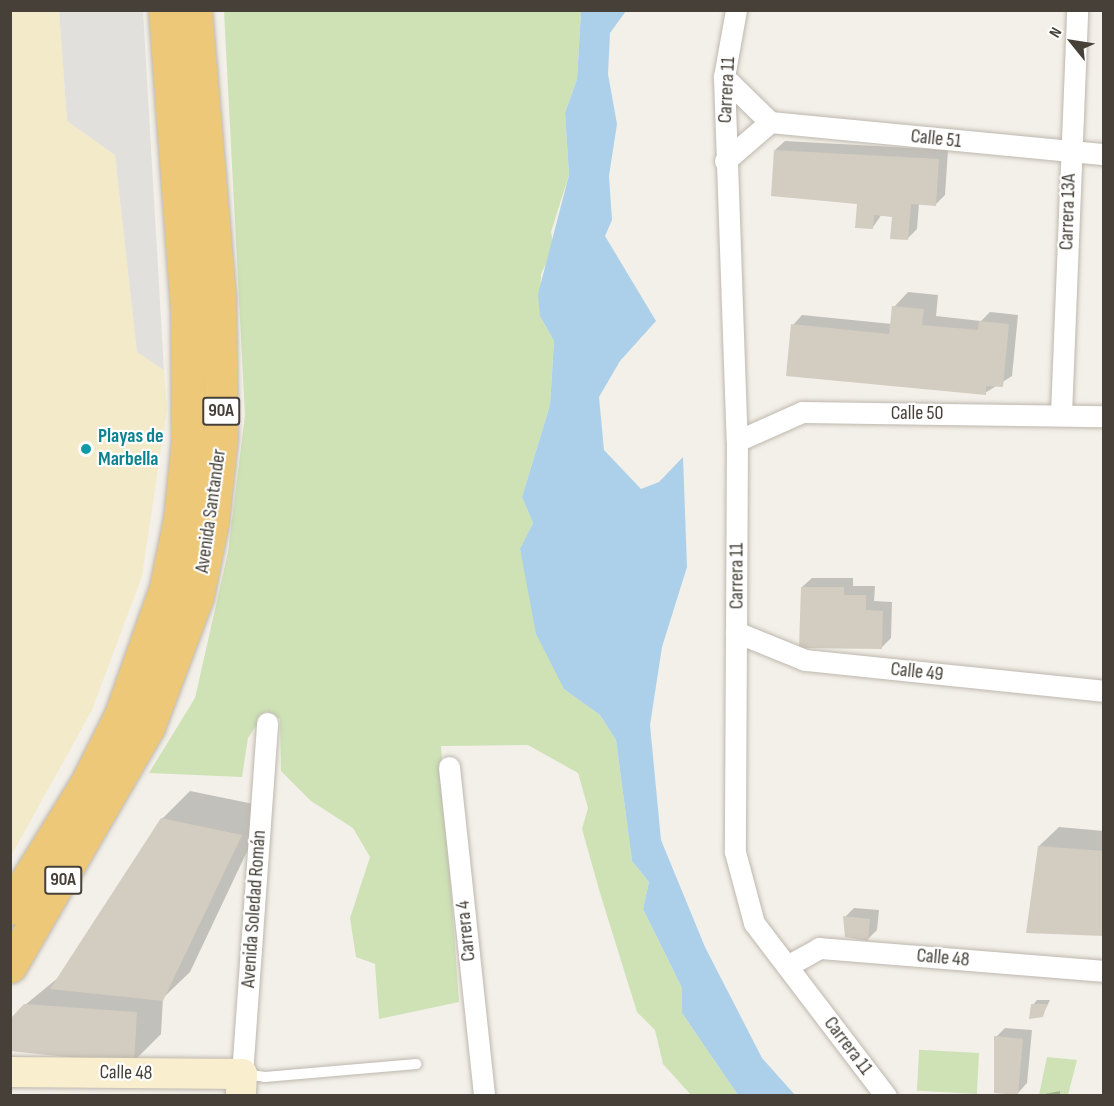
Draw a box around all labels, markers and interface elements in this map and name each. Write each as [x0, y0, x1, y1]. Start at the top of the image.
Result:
north arrow [1042, 12, 1102, 72]
text: N [1046, 24, 1066, 41]
street label: Carrera 11 [713, 56, 741, 124]
street label: Calle 51 [910, 124, 962, 154]
street label: Carrera 13A [1055, 173, 1081, 251]
road number: 90A [202, 396, 240, 426]
street label: Calle 50 [891, 401, 943, 425]
place label: Playas de Marbella [98, 425, 163, 472]
marker: Playas de Marbella [79, 442, 93, 456]
street label: Avenida Santander [190, 448, 232, 574]
street label: Carrera 11 [725, 543, 749, 609]
street label: Calle 49 [889, 657, 945, 687]
street label: Avenida Soledad Román [237, 829, 271, 989]
road number: 90A [44, 865, 82, 895]
street label: Carrera 4 [451, 899, 481, 963]
street label: Calle 48 [916, 944, 970, 972]
street label: Carrera 11 [818, 1012, 878, 1080]
street label: Calle 48 [99, 1061, 153, 1085]

